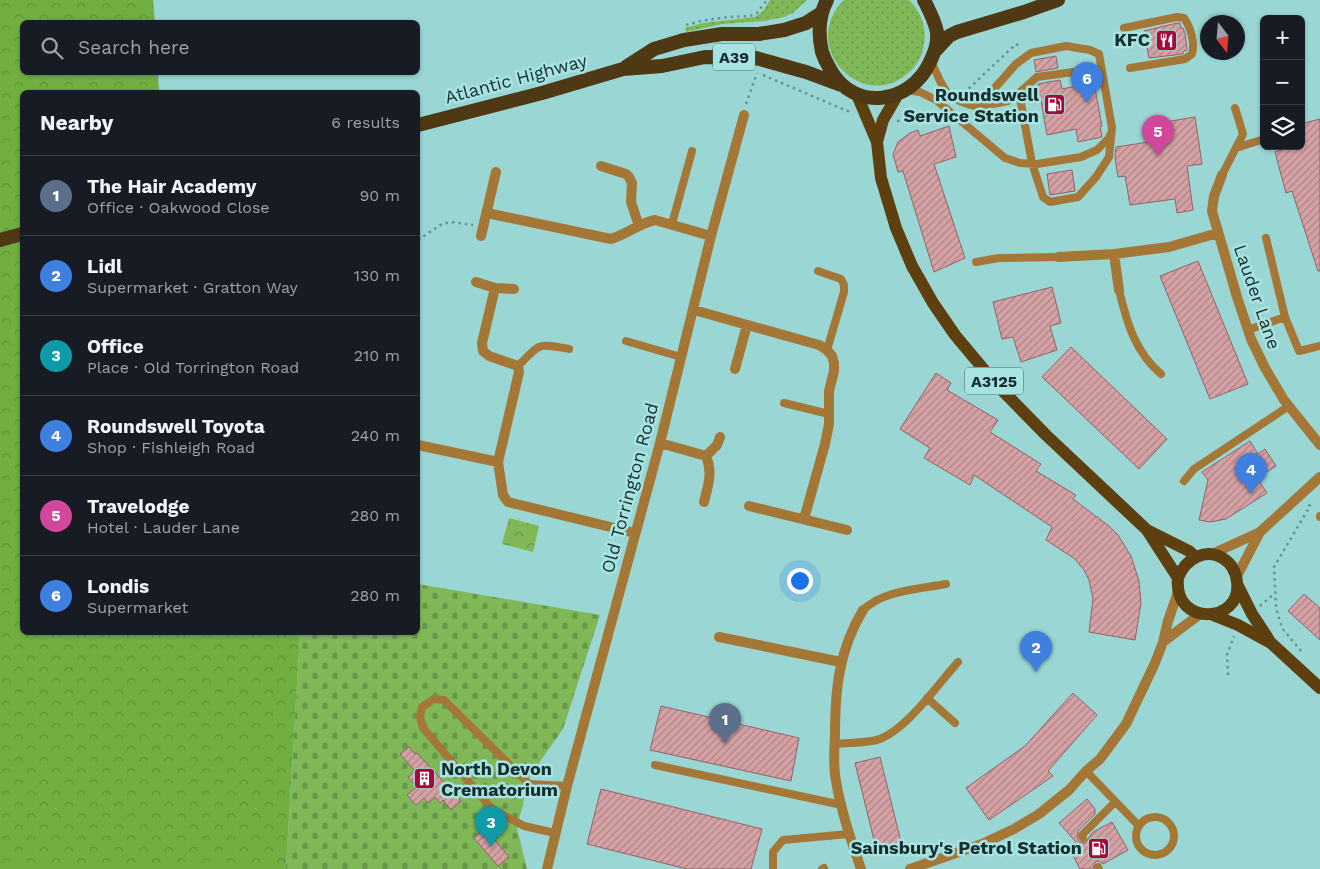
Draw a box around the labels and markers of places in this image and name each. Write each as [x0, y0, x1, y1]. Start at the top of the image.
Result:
restaurant icon: KFC [1154, 28, 1178, 52]
place label: KFC [1114, 29, 1150, 50]
pin: 6 [1071, 62, 1103, 103]
place label: Roundswell Service Station [903, 84, 1039, 126]
fuel station icon: Roundswell Service Station [1043, 93, 1067, 117]
pin: 5 [1142, 115, 1174, 156]
pin: 4 [1235, 453, 1267, 494]
pin: 2 [1020, 631, 1052, 672]
pin: 1 [709, 703, 741, 744]
place label: North Devon Crematorium [441, 758, 558, 800]
building icon: North Devon Crematorium [413, 767, 437, 791]
pin: 3 [475, 806, 507, 847]
fuel station icon: Sainsbury's Petrol Station [1086, 836, 1110, 860]
place label: Sainsbury's Petrol Station [851, 837, 1082, 858]

